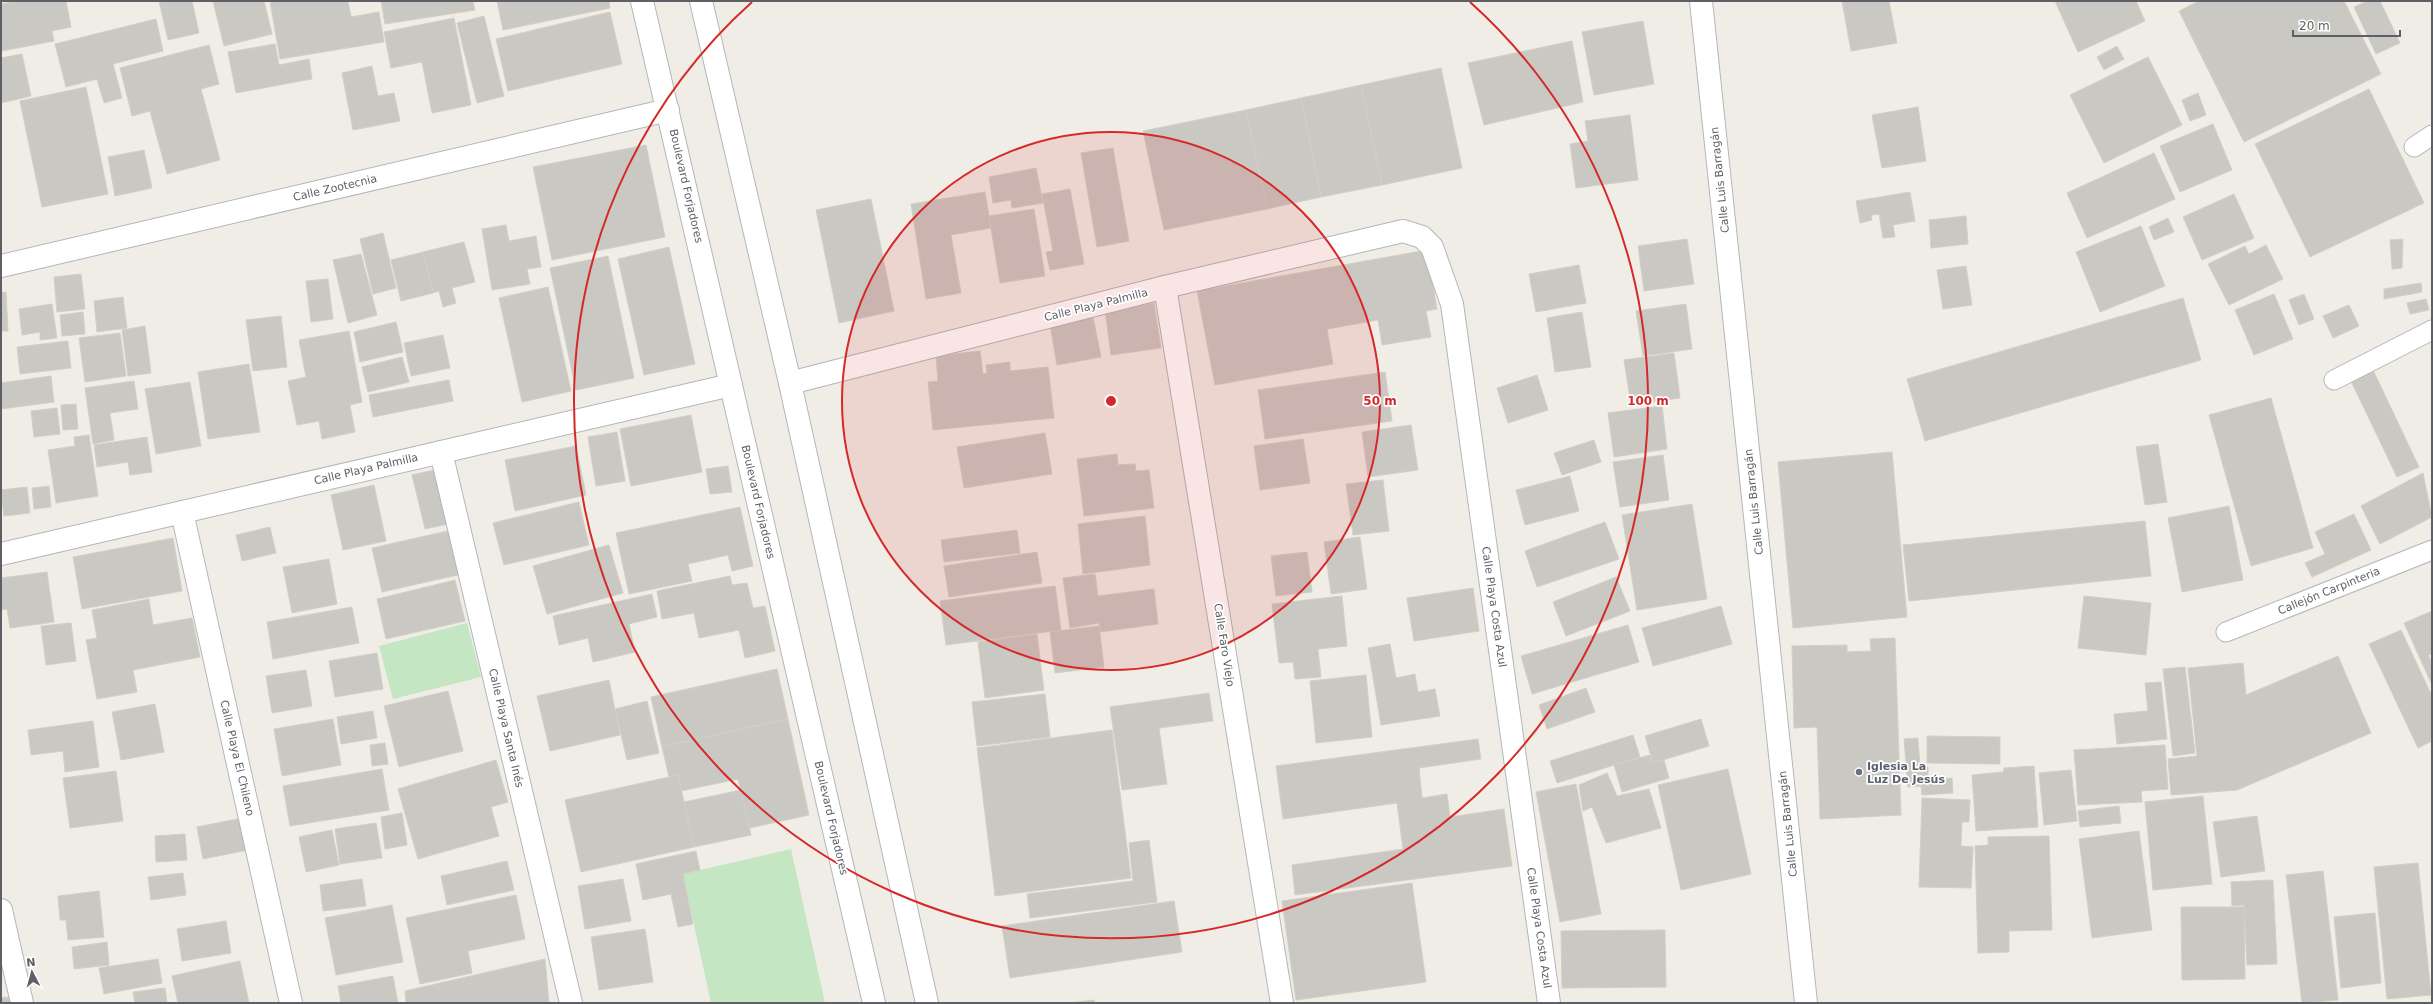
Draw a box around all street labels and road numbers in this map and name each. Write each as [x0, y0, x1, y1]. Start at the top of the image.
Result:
street label: Calle Luis Barragán [1708, 126, 1732, 234]
street label: Boulevard Forjadores [667, 128, 706, 245]
street label: Calle Zootecnia [292, 172, 378, 204]
street label: Calle Playa Palmilla [1043, 286, 1149, 324]
street label: Boulevard Forjadores [739, 444, 778, 561]
street label: Calle Luis Barragán [1742, 448, 1766, 556]
street label: Calle Playa Palmilla [313, 451, 419, 487]
street label: Calle Playa Costa Azul [1479, 546, 1509, 668]
street label: Callejón Carpinteria [2276, 565, 2382, 617]
street label: Calle Faro Viejo [1211, 602, 1237, 688]
street label: Calle Playa Santa Inés [486, 667, 526, 789]
street label: Calle Playa El Chileno [217, 699, 257, 818]
street label: Boulevard Forjadores [812, 760, 851, 877]
street label: Calle Luis Barragán [1776, 770, 1800, 878]
street label: Calle Playa Costa Azul [1524, 867, 1554, 989]

